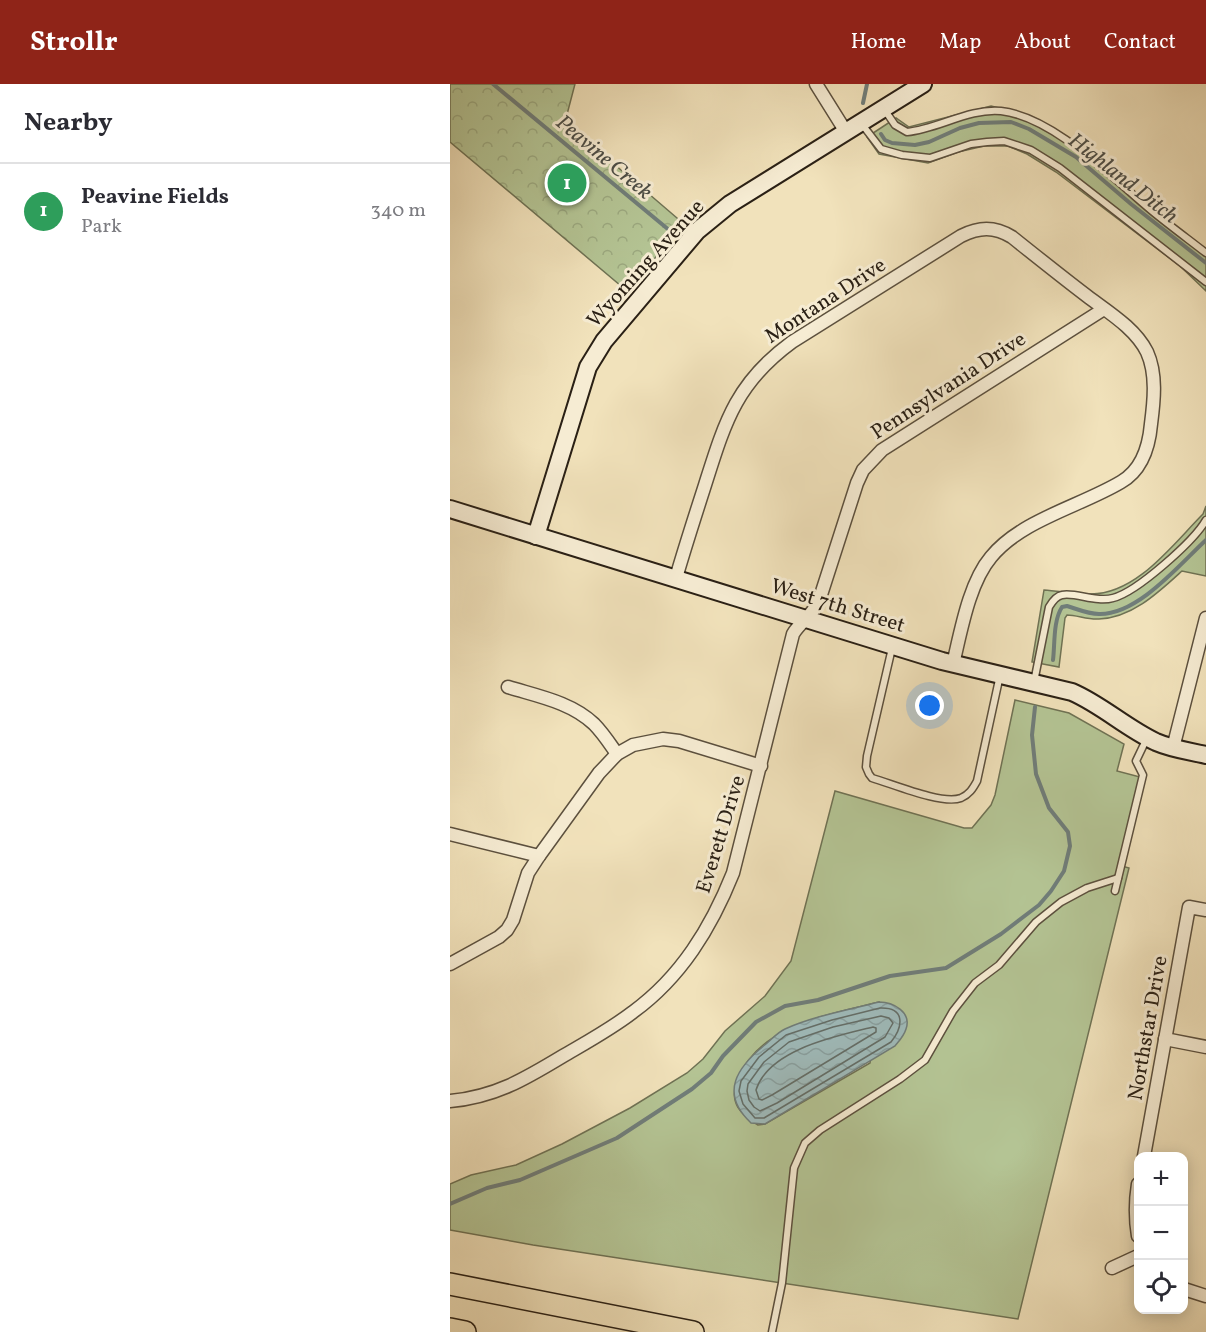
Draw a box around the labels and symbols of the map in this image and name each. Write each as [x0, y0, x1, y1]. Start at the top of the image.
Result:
water label: Peavine Creek [548, 108, 658, 208]
water label: Highland Ditch [1061, 126, 1184, 232]
pin: 1 [548, 160, 586, 206]
street label: Wyoming Avenue [581, 193, 712, 335]
street label: Montana Drive [760, 251, 892, 351]
street label: Pennsylvania Drive [866, 325, 1032, 447]
street label: West 7th Street [767, 572, 908, 641]
your location [915, 691, 944, 720]
street label: Everett Drive [690, 772, 753, 897]
street label: Northstar Drive [1121, 954, 1175, 1103]

